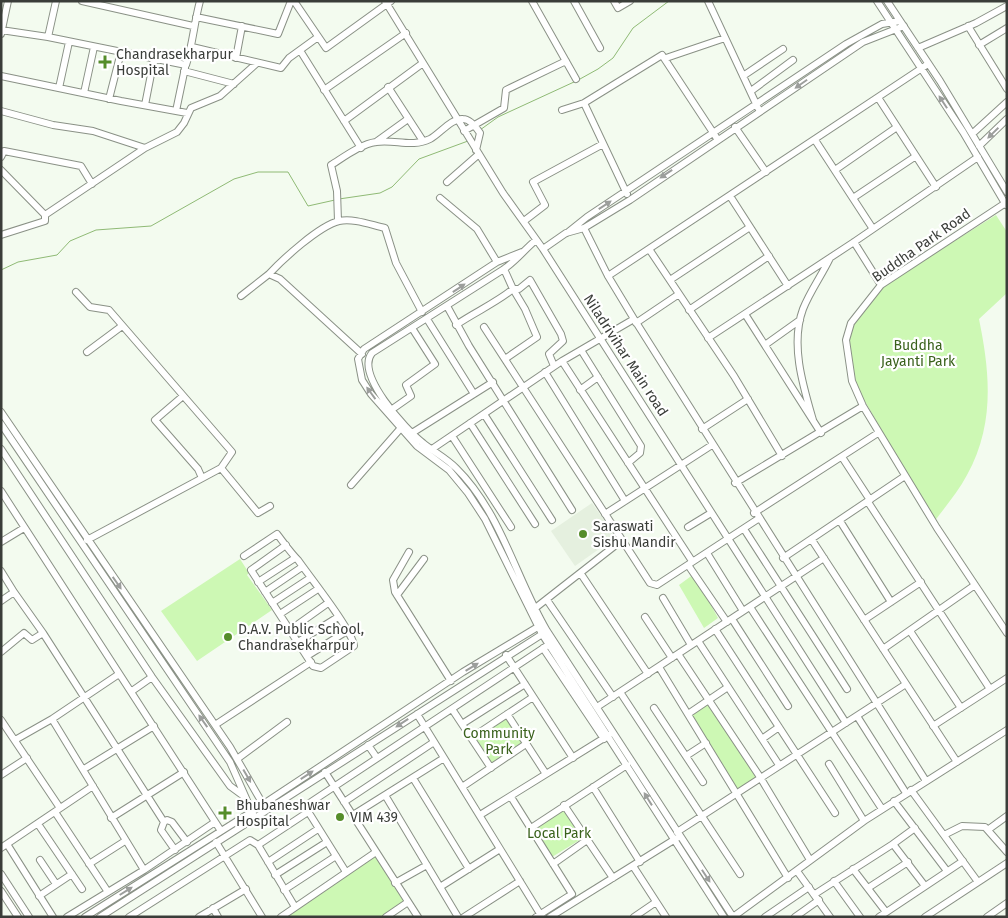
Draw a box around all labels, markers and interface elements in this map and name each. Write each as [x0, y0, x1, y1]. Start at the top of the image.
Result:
place label: Chandrasekharpur Hospital [116, 46, 234, 79]
marker: Chandrasekharpur Hospital [98, 55, 112, 69]
one-way arrow [794, 79, 808, 89]
one-way arrow [938, 95, 948, 108]
one-way arrow [987, 126, 999, 138]
one-way arrow [659, 169, 673, 179]
one-way arrow [599, 200, 612, 210]
street label: Buddha Park Road [869, 205, 974, 286]
one-way arrow [452, 283, 466, 293]
street label: Niladrivihar Main road [580, 291, 671, 419]
park label: Buddha Jayanti Park [881, 337, 956, 370]
one-way arrow [366, 387, 377, 400]
place label: Saraswati Sishu Mandir [593, 518, 676, 551]
marker: Saraswati Sishu Mandir [577, 528, 589, 540]
one-way arrow [112, 576, 123, 589]
place label: D.A.V. Public School, Chandrasekharpur [238, 621, 364, 654]
marker: D.A.V. Public School, Chandrasekharpur [222, 631, 234, 643]
one-way arrow [465, 663, 478, 672]
one-way arrow [198, 715, 208, 728]
one-way arrow [396, 718, 409, 727]
park label: Community Park [463, 725, 535, 758]
one-way arrow [242, 769, 251, 782]
one-way arrow [300, 771, 313, 780]
one-way arrow [643, 792, 653, 805]
place label: Bhubaneshwar Hospital [236, 797, 331, 830]
marker: Bhubaneshwar Hospital [218, 806, 232, 820]
place label: VIM 439 [350, 809, 398, 826]
marker: VIM 439 [334, 811, 346, 823]
park label: Local Park [527, 825, 592, 842]
one-way arrow [701, 870, 711, 883]
one-way arrow [120, 886, 133, 896]

